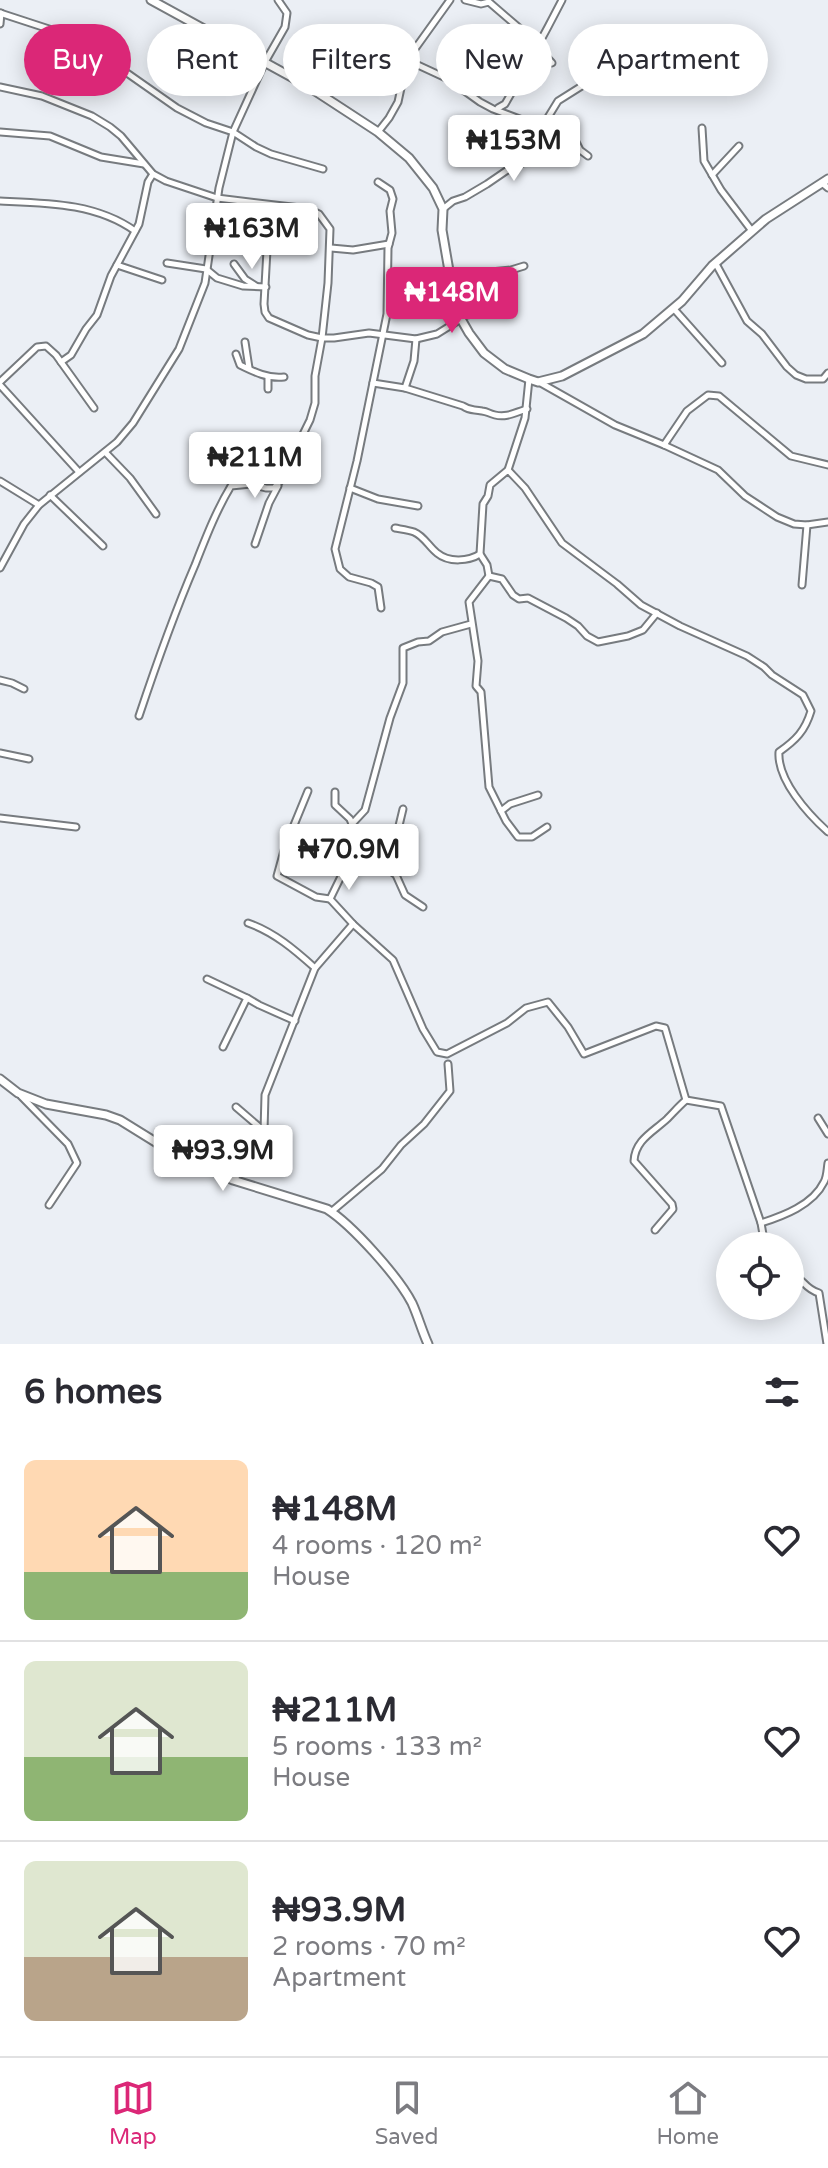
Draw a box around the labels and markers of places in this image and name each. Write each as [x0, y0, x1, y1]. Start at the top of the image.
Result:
pin: ₦153M [458, 115, 570, 183]
pin: ₦163M [196, 203, 308, 271]
pin: ₦148M [396, 267, 508, 335]
pin: ₦211M [199, 432, 311, 500]
pin: ₦70.9M [284, 824, 414, 892]
pin: ₦93.9M [158, 1125, 288, 1193]

